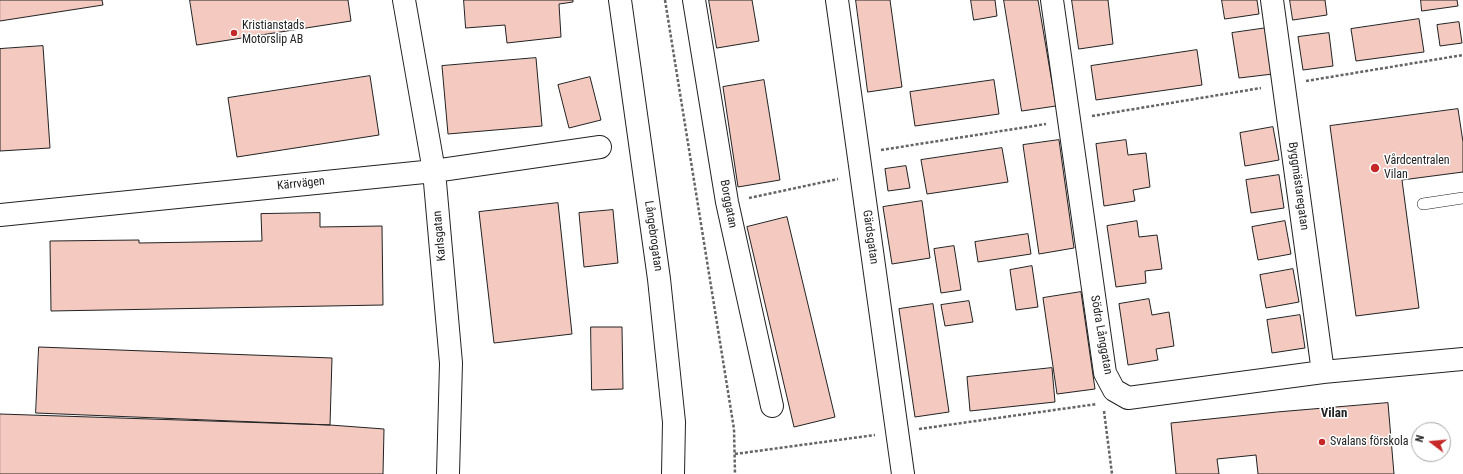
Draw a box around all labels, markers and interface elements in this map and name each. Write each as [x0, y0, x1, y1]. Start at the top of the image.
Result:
place label: Kristianstads Motorslip AB [242, 19, 304, 47]
marker: Kristianstads Motorslip AB [229, 28, 239, 38]
street label: Byggmästaregatan [1285, 141, 1311, 231]
place label: Vårdcentralen Vilan [1384, 154, 1450, 182]
marker: Vårdcentralen Vilan [1369, 162, 1381, 174]
street label: Kärrvägen [276, 174, 326, 194]
street label: Borggatan [716, 179, 740, 229]
street label: Långebrogatan [641, 200, 665, 272]
street label: Gärdsgatan [859, 209, 881, 265]
street label: Karlsgatan [431, 210, 449, 262]
street label: Södra Långgatan [1087, 294, 1115, 376]
district label: Vilan [1321, 406, 1347, 422]
north arrow [1411, 422, 1451, 462]
text: N [1413, 434, 1427, 444]
place label: Svalans förskola [1330, 435, 1408, 449]
marker: Svalans förskola [1317, 437, 1327, 447]

